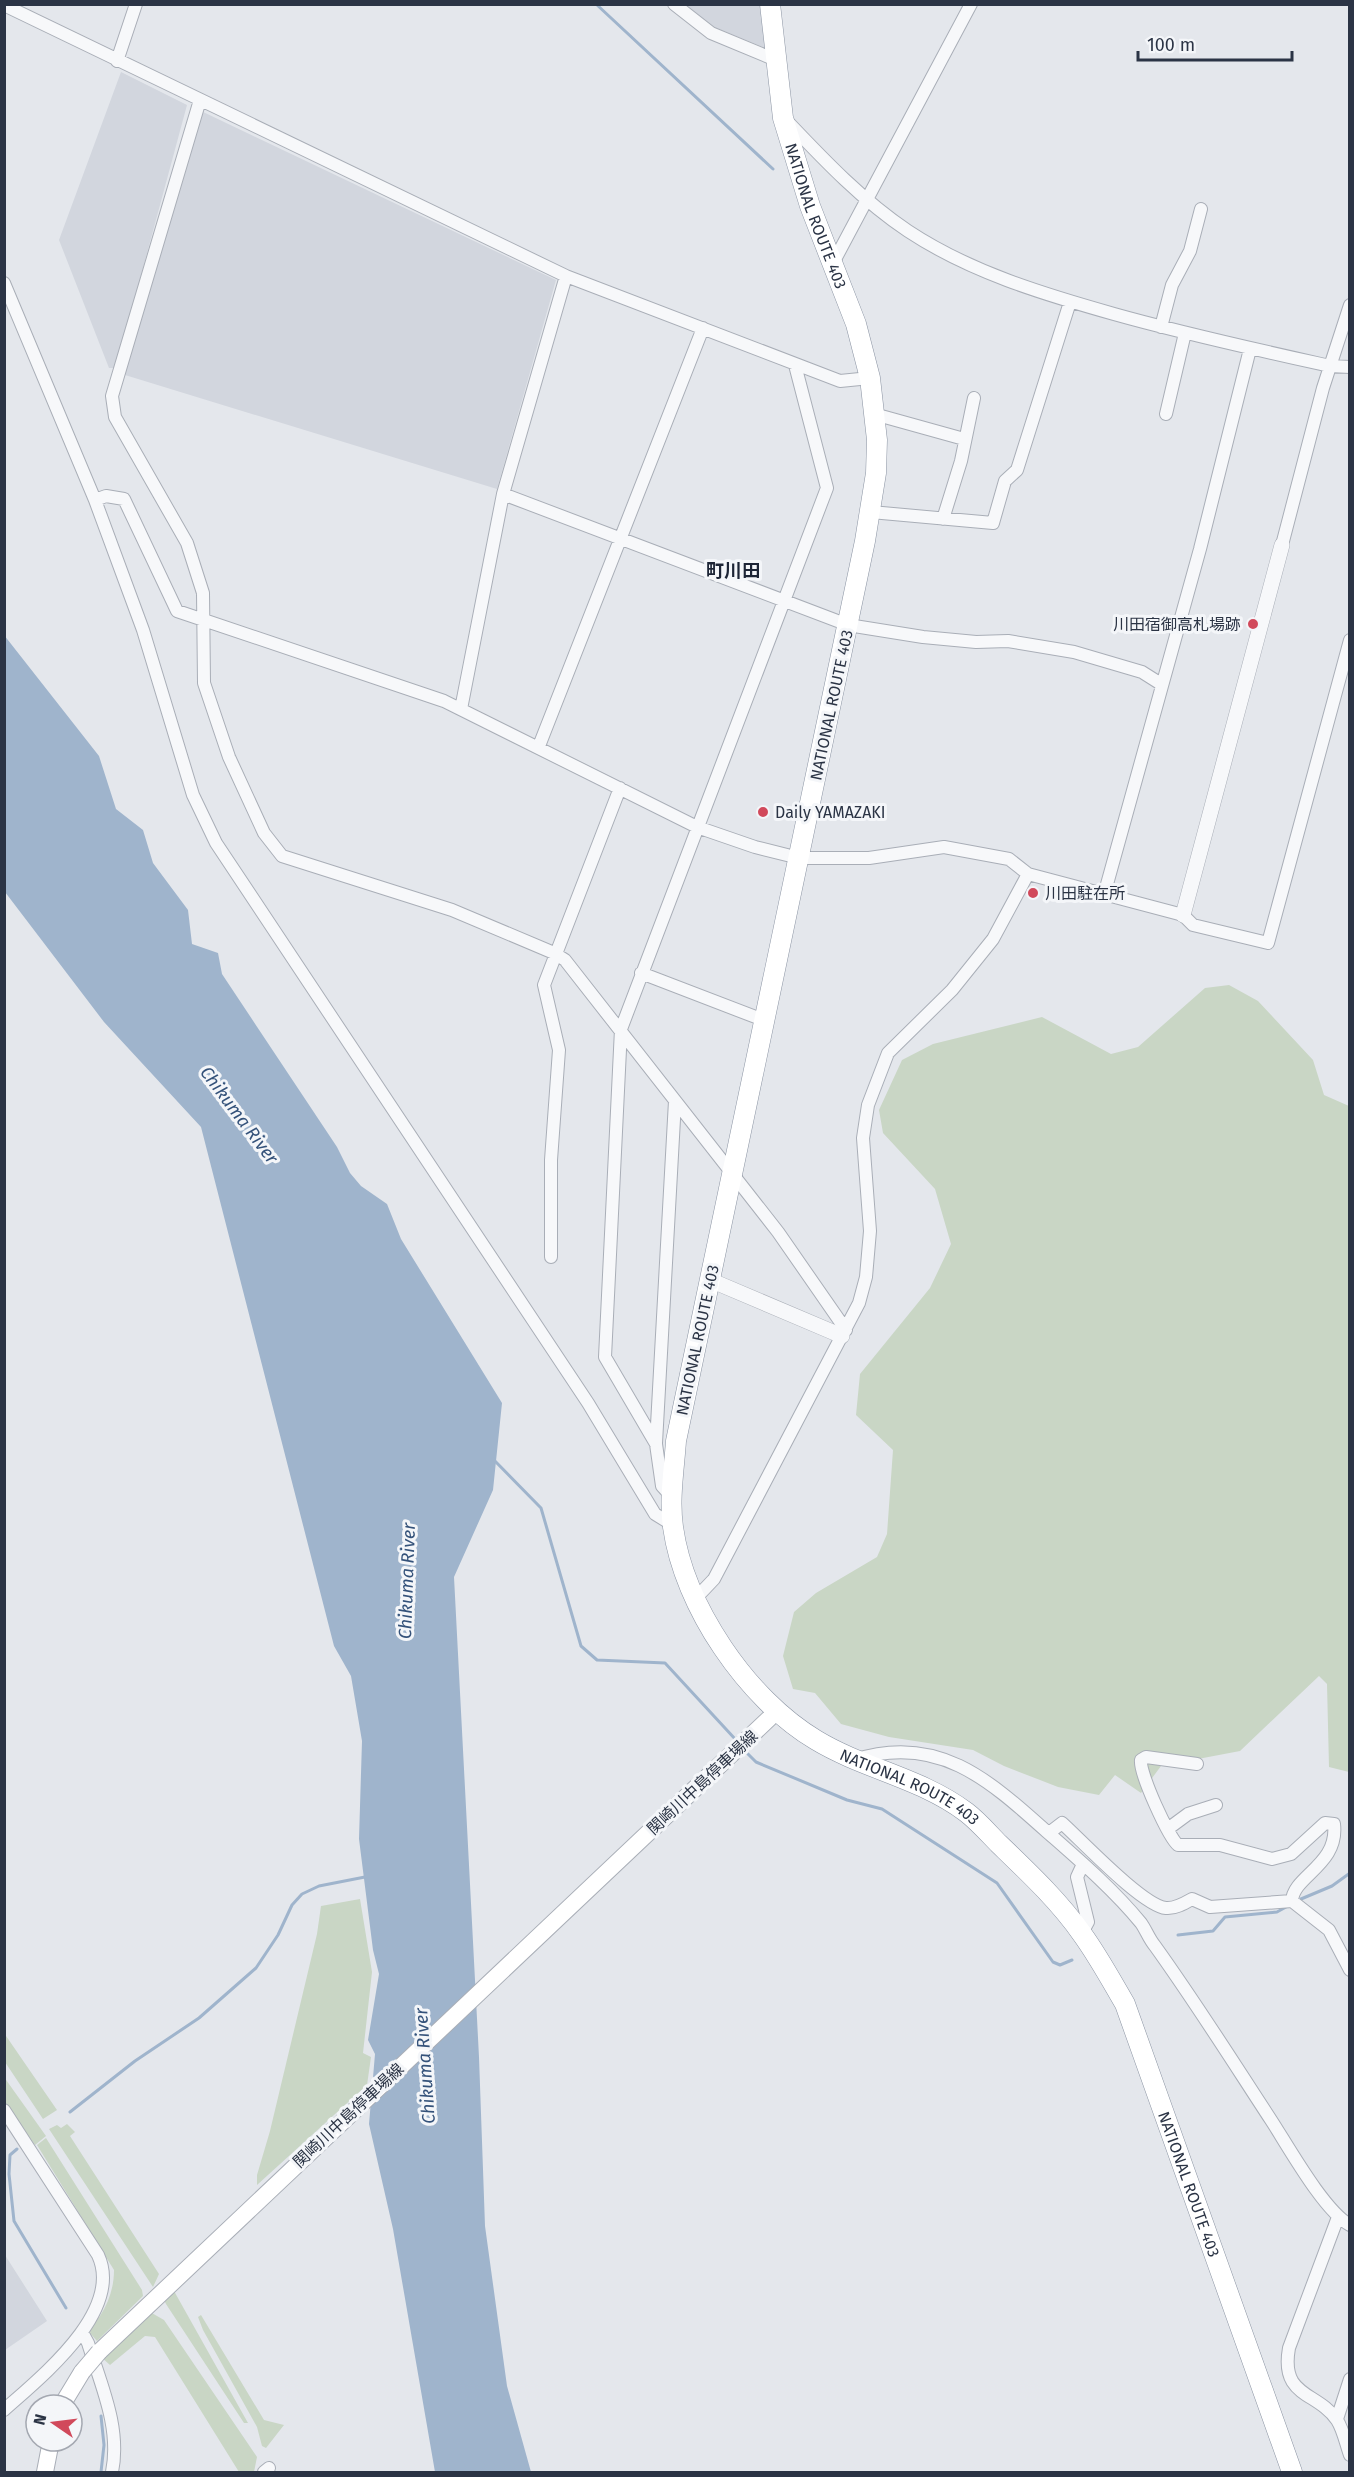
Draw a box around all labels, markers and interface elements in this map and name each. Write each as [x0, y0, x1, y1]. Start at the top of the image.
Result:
scale bar [1138, 24, 1292, 62]
text: 100 m [1147, 34, 1195, 56]
street label: NATIONAL ROUTE 403 [781, 141, 850, 292]
district label: 町川田 [706, 560, 760, 582]
place label: 川田宿御高札場跡 [1113, 615, 1241, 634]
marker: 川田宿御高札場跡 [1246, 617, 1260, 631]
street label: NATIONAL ROUTE 403 [806, 628, 857, 782]
place label: Daily YAMAZAKI [775, 803, 885, 822]
marker: Daily YAMAZAKI [756, 805, 770, 819]
place label: 川田駐在所 [1045, 884, 1125, 903]
marker: 川田駐在所 [1026, 886, 1040, 900]
water label: Chikuma River [195, 1062, 283, 1169]
street label: NATIONAL ROUTE 403 [672, 1263, 723, 1417]
water label: Chikuma River [394, 1521, 420, 1639]
street label: 関崎川中島停車場線 [643, 1726, 761, 1838]
street label: NATIONAL ROUTE 403 [837, 1745, 983, 1829]
water label: Chikuma River [410, 2006, 440, 2125]
street label: 関崎川中島停車場線 [289, 2059, 407, 2171]
street label: NATIONAL ROUTE 403 [1154, 2109, 1224, 2260]
north arrow [24, 2393, 84, 2453]
text: N [29, 2412, 50, 2427]

